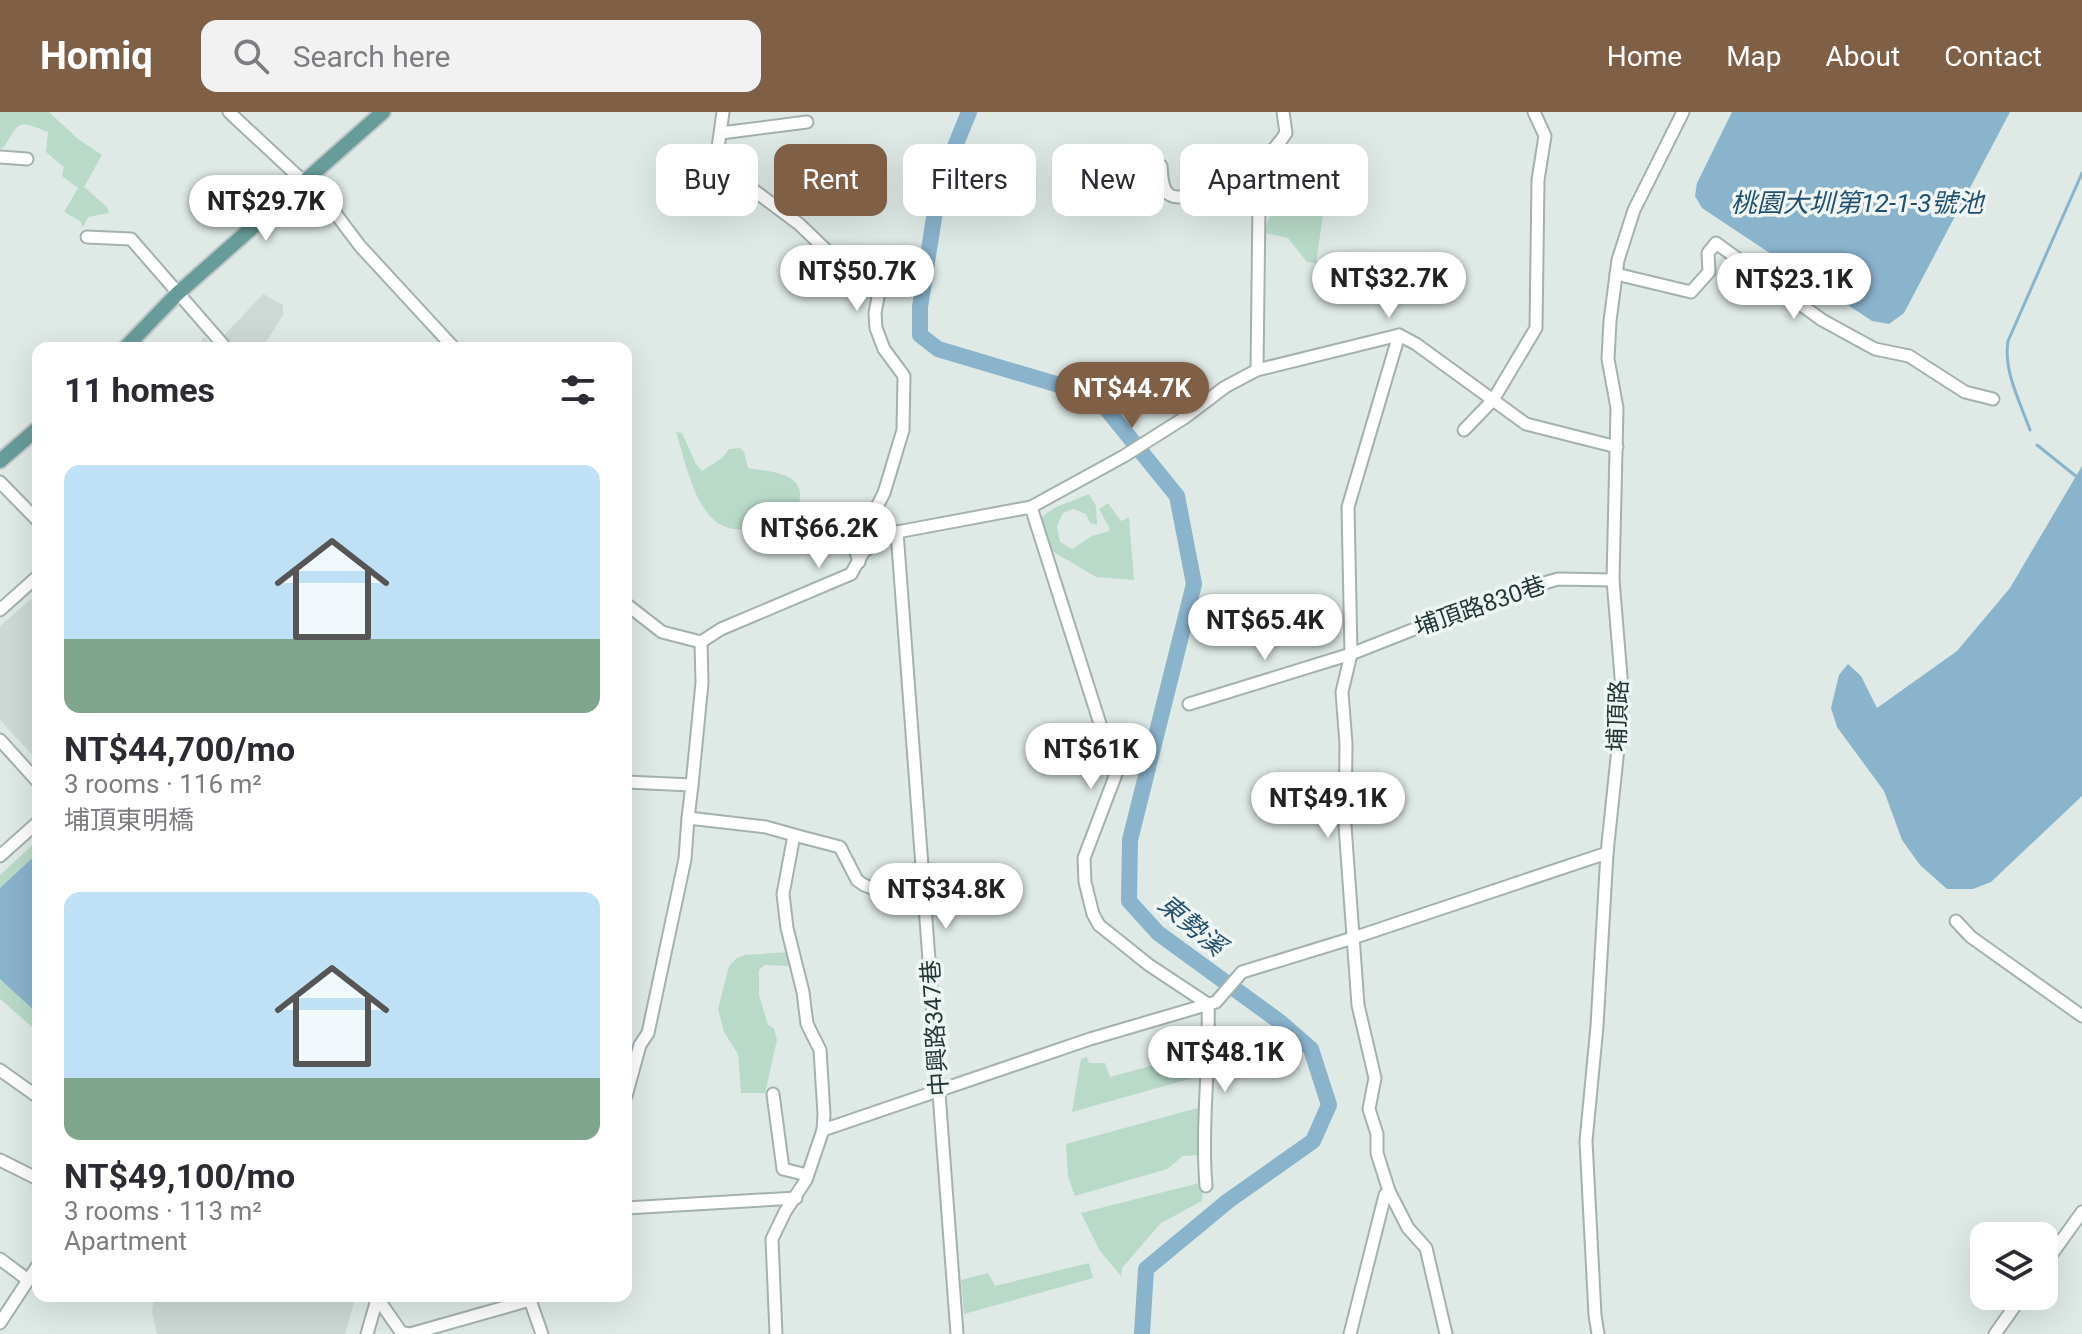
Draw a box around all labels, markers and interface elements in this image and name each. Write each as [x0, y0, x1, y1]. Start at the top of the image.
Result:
search box [201, 20, 761, 92]
text: Homiq [40, 34, 153, 78]
icon: search [229, 34, 273, 78]
text: Search here [293, 39, 451, 74]
text: Home [1607, 40, 1682, 73]
text: Map [1726, 40, 1782, 73]
text: About [1826, 40, 1900, 73]
text: Contact [1944, 40, 2042, 73]
chip: Buy [656, 144, 758, 216]
chip: Rent [774, 144, 887, 216]
chip: Filters [903, 144, 1036, 216]
chip: New [1052, 144, 1164, 216]
chip: Apartment [1180, 144, 1368, 216]
pin: NT$29.7K [183, 175, 349, 243]
text: NT$29.7K [207, 186, 325, 216]
water label: 桃園大圳第12-1-3號池 [1731, 188, 1986, 218]
pin: NT$50.7K [774, 245, 940, 313]
pin: NT$32.7K [1306, 252, 1472, 320]
pin: NT$23.1K [1711, 253, 1877, 321]
text: NT$50.7K [798, 256, 916, 286]
text: NT$32.7K [1330, 263, 1448, 293]
text: NT$23.1K [1735, 264, 1853, 294]
pin: NT$44.7K [1049, 362, 1215, 430]
icon: filters [556, 368, 600, 412]
text: 11 homes [64, 370, 215, 410]
text: NT$44.7K [1073, 373, 1191, 403]
pin: NT$66.2K [736, 502, 902, 570]
text: NT$66.2K [760, 513, 878, 543]
icon: home [260, 517, 404, 661]
street label: 埔頂路830巷 [1411, 571, 1549, 641]
pin: NT$65.4K [1182, 594, 1348, 662]
text: NT$65.4K [1206, 605, 1324, 635]
street label: 埔頂路 [1603, 680, 1633, 752]
pin: NT$61K [1026, 723, 1156, 791]
text: NT$44,700/mo [64, 729, 295, 769]
text: NT$61K [1043, 734, 1139, 764]
text: 3 rooms · 116 m² [64, 769, 262, 799]
pin: NT$49.1K [1245, 772, 1411, 840]
text: NT$49.1K [1269, 783, 1387, 813]
text: 埔頂東明橋 [64, 805, 194, 835]
pin: NT$34.8K [863, 863, 1029, 931]
text: NT$34.8K [887, 874, 1005, 904]
water label: 東勢溪 [1152, 888, 1235, 964]
icon: home [260, 944, 404, 1088]
street label: 中興路347巷 [916, 959, 954, 1097]
pin: NT$48.1K [1142, 1026, 1308, 1094]
text: NT$48.1K [1166, 1037, 1284, 1067]
text: NT$49,100/mo [64, 1156, 295, 1196]
text: 3 rooms · 113 m² [64, 1196, 262, 1226]
map controls [1970, 1222, 2058, 1310]
button: layers [1970, 1222, 2058, 1310]
text: Apartment [64, 1226, 187, 1256]

